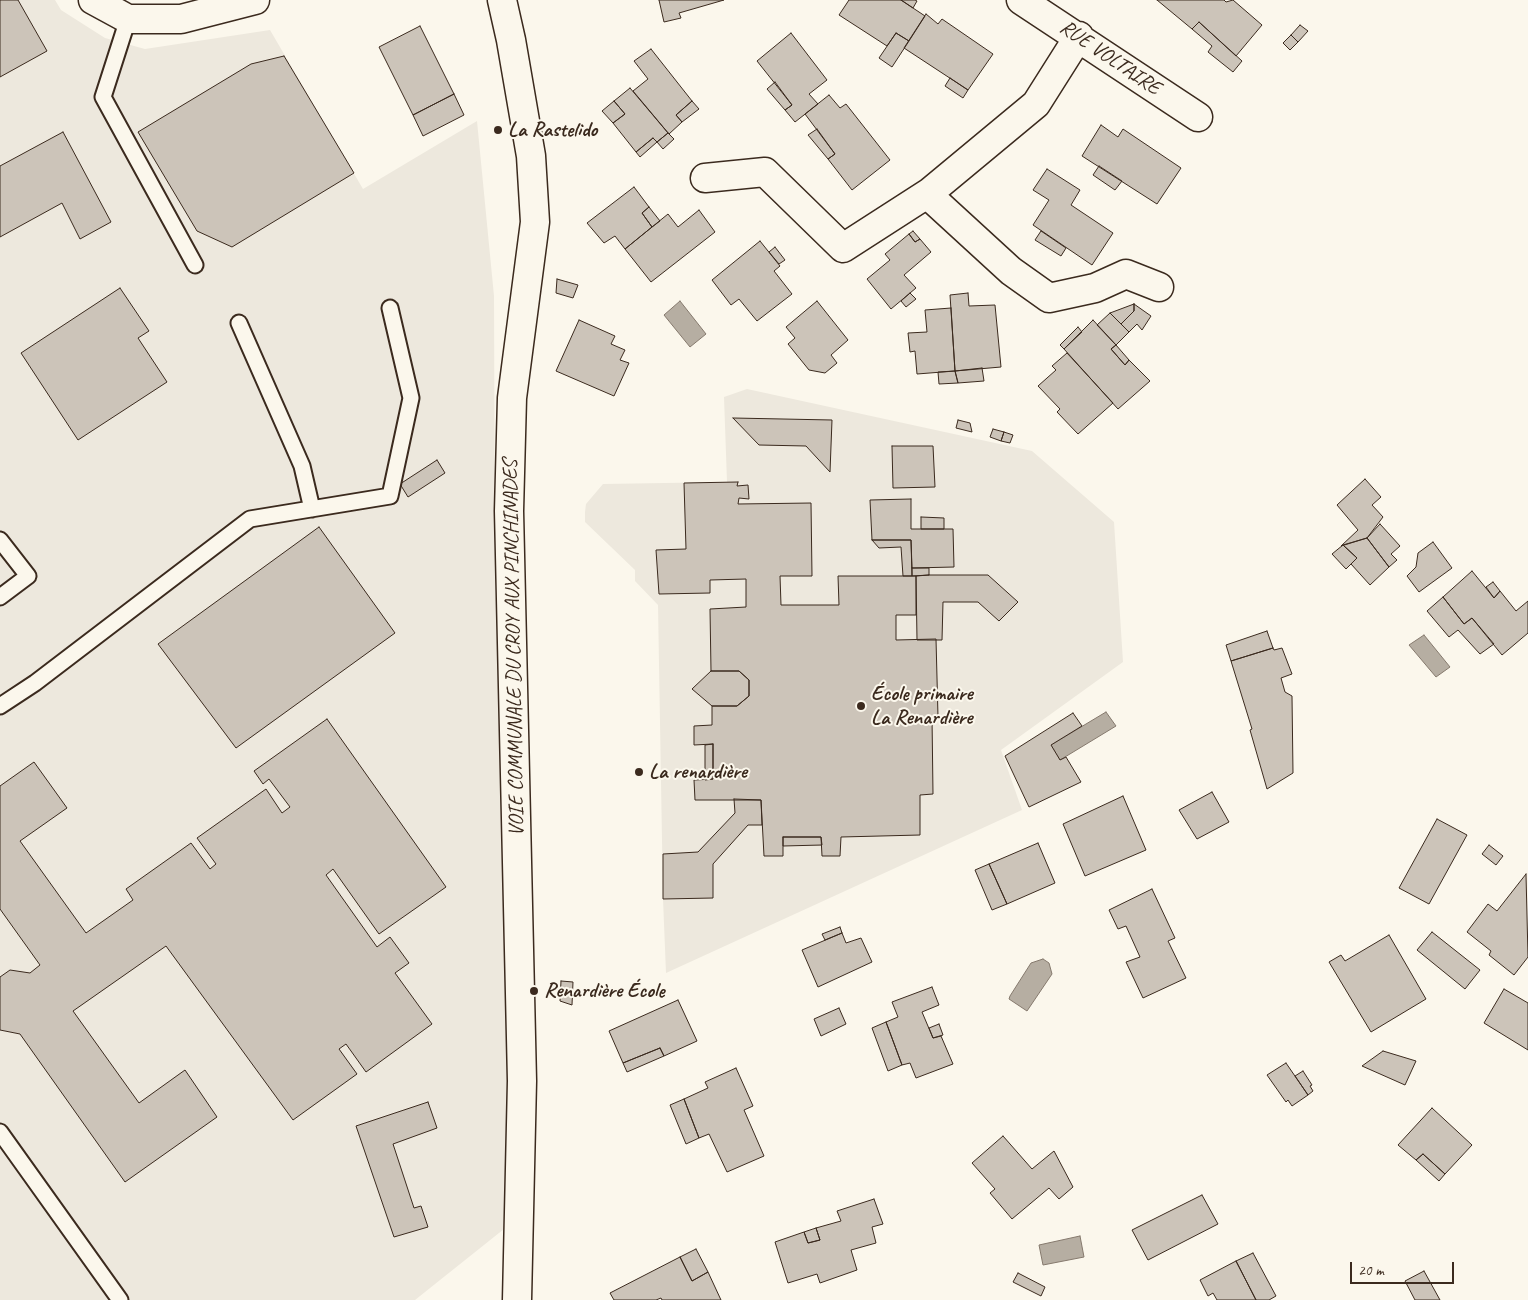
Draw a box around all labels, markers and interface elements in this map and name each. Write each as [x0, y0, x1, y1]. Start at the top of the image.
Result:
street label: RUE VOLTAIRE [1055, 15, 1165, 101]
place label: La Rastelido [508, 117, 597, 143]
marker: La Rastelido [492, 124, 504, 136]
street label: VOIE COMMUNALE DU CROY AUX PINCHINADES [498, 460, 530, 836]
place label: École primaire La Renardière [871, 681, 972, 731]
marker: École primaire La Renardière [855, 700, 867, 712]
place label: La renardière [649, 759, 747, 785]
marker: La renardière [633, 766, 645, 778]
place label: Renardière École [544, 978, 665, 1004]
marker: Renardière École [528, 985, 540, 997]
scale bar [1353, 1252, 1457, 1284]
text: 20 m [1358, 1261, 1384, 1280]

